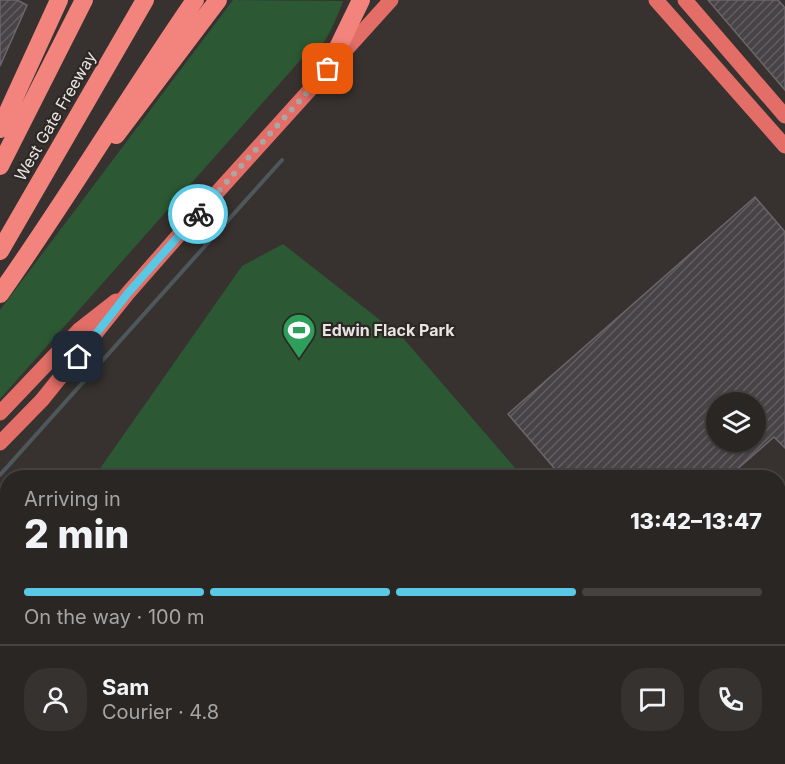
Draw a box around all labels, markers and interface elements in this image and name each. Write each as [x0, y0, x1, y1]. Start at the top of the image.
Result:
pin [302, 43, 353, 94]
street label: West Gate Freeway [10, 48, 100, 184]
icon: bag [311, 52, 344, 85]
courier [168, 184, 228, 244]
icon: bike [182, 198, 215, 231]
sports icon: Edwin Flack Park [281, 312, 317, 359]
place label: Edwin Flack Park [322, 320, 455, 340]
pin [52, 331, 103, 382]
icon: home [61, 340, 94, 373]
map controls [706, 392, 766, 452]
button: layers [706, 392, 766, 452]
text: Arriving in [24, 487, 121, 511]
text: 13:42–13:47 [630, 508, 762, 534]
text: 2 min [24, 510, 129, 557]
text: On the way · 100 m [24, 605, 204, 629]
button: person [24, 668, 87, 731]
button: chat [621, 668, 684, 731]
button: phone [699, 668, 762, 731]
text: Sam [102, 674, 149, 700]
text: Courier · 4.8 [102, 700, 219, 724]

